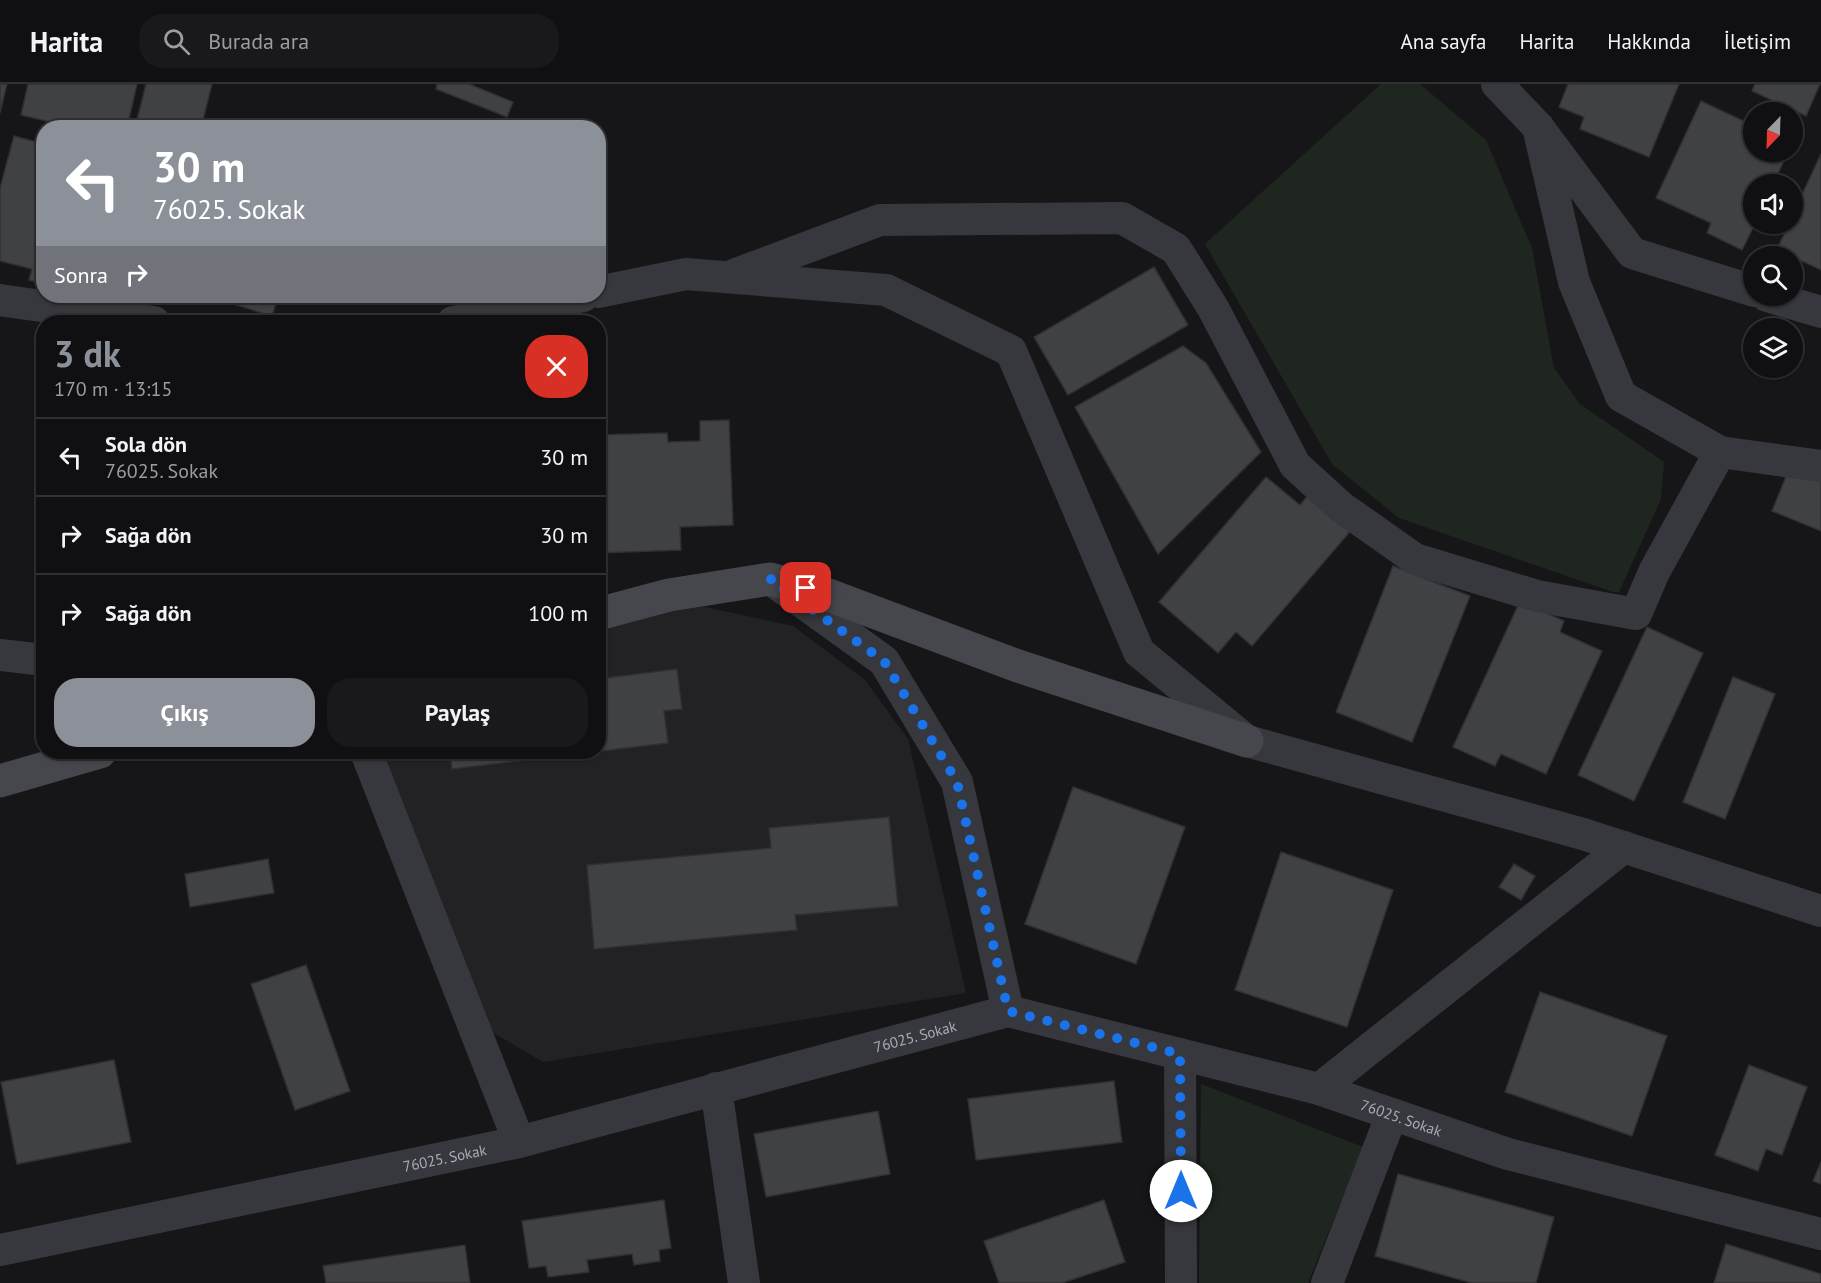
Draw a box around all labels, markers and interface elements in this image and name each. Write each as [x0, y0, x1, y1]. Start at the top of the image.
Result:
search box [139, 14, 559, 68]
text: Harita [30, 23, 103, 60]
icon: search [160, 25, 193, 58]
text: Burada ara [208, 27, 309, 55]
text: Ana sayfa [1401, 28, 1486, 55]
text: Harita [1519, 28, 1574, 55]
text: Hakkında [1607, 28, 1691, 55]
text: İletişim [1724, 28, 1791, 55]
north arrow [1743, 102, 1803, 162]
map controls [1743, 102, 1803, 378]
text: 30 m [153, 139, 245, 194]
icon: left [54, 144, 132, 222]
button: sound [1743, 174, 1803, 234]
text: 76025. Sokak [153, 192, 306, 226]
button: search [1743, 246, 1803, 306]
icon: right [120, 258, 153, 291]
text: Sonra [54, 261, 108, 289]
button: layers [1743, 318, 1803, 378]
text: 3 dk [54, 330, 121, 377]
button: close [525, 335, 588, 398]
text: 170 m · 13:15 [54, 376, 172, 402]
text: Sola dön [105, 430, 187, 458]
icon: left [54, 441, 87, 474]
text: 30 m [540, 443, 588, 471]
text: 76025. Sokak [105, 458, 218, 484]
icon: right [54, 519, 87, 552]
text: Sağa dön [105, 521, 192, 549]
text: 30 m [540, 521, 588, 549]
pin [780, 562, 831, 613]
icon: arrive [789, 571, 822, 604]
icon: right [54, 597, 87, 630]
text: Sağa dön [105, 599, 192, 627]
text: 100 m [528, 599, 588, 627]
button: Çıkış [54, 678, 315, 747]
button: Paylaş [327, 678, 588, 747]
street label: 76025. Sokak [871, 1016, 959, 1056]
street label: 76025. Sokak [1358, 1095, 1445, 1140]
street label: 76025. Sokak [401, 1139, 489, 1175]
position arrow [1149, 1159, 1213, 1223]

